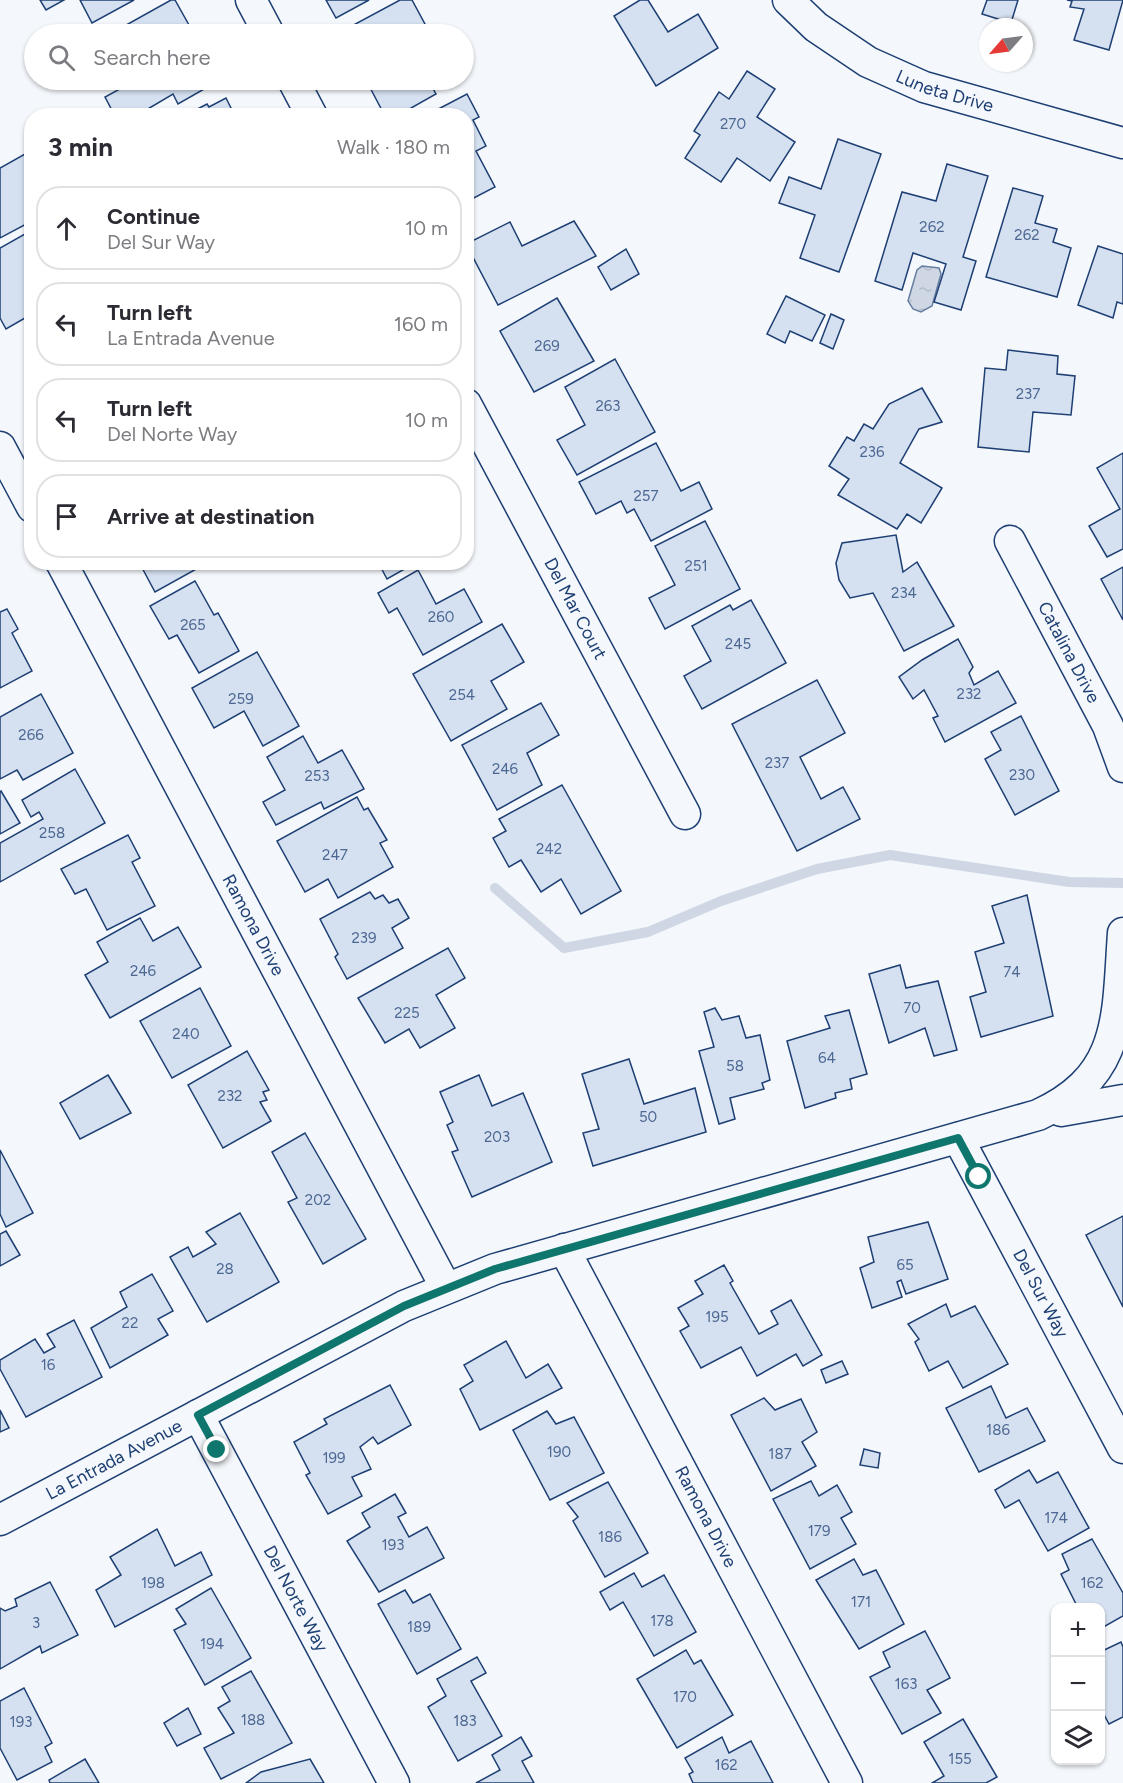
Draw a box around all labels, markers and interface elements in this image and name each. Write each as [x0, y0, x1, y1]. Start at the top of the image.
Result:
north arrow [979, 18, 1033, 72]
search box [24, 24, 474, 90]
icon: search [45, 41, 78, 74]
text: Search here [93, 44, 211, 71]
street label: Luneta Drive [893, 65, 996, 117]
house number: 270 [720, 115, 746, 133]
text: 3 min [48, 131, 113, 163]
text: Walk · 180 m [337, 135, 450, 159]
text: Continue [107, 203, 200, 230]
icon: ahead [50, 212, 83, 245]
text: 10 m [405, 216, 448, 240]
house number: 262 [919, 218, 945, 236]
house number: 262 [1014, 226, 1040, 244]
text: Del Sur Way [107, 230, 215, 254]
text: Turn left [107, 299, 193, 326]
icon: left [50, 308, 83, 341]
text: 160 m [394, 312, 448, 336]
text: La Entrada Avenue [107, 326, 275, 350]
house number: 269 [534, 337, 560, 355]
house number: 237 [1016, 385, 1040, 403]
text: Turn left [107, 395, 193, 422]
house number: 263 [595, 397, 621, 415]
icon: left [50, 404, 83, 437]
text: 10 m [405, 408, 448, 432]
text: Del Norte Way [107, 422, 237, 446]
house number: 236 [859, 443, 885, 461]
house number: 257 [633, 487, 659, 505]
icon: arrive [50, 500, 83, 533]
text: Arrive at destination [107, 503, 315, 530]
street label: Del Mar Court [539, 554, 611, 663]
house number: 251 [684, 557, 708, 575]
house number: 234 [891, 584, 917, 602]
street label: Catalina Drive [1033, 598, 1105, 707]
house number: 260 [428, 608, 454, 626]
house number: 265 [180, 616, 206, 634]
house number: 245 [725, 635, 751, 653]
house number: 232 [957, 685, 981, 703]
house number: 254 [449, 686, 475, 704]
house number: 259 [228, 690, 254, 708]
house number: 266 [18, 726, 44, 744]
house number: 237 [765, 754, 789, 772]
house number: 246 [492, 760, 519, 778]
house number: 230 [1009, 766, 1035, 784]
house number: 253 [304, 767, 330, 785]
house number: 258 [39, 824, 65, 842]
house number: 242 [536, 840, 562, 858]
house number: 247 [322, 846, 348, 864]
street label: Ramona Drive [218, 871, 289, 980]
house number: 239 [351, 929, 377, 947]
house number: 246 [130, 962, 157, 980]
house number: 74 [1003, 963, 1021, 981]
house number: 70 [903, 999, 921, 1017]
house number: 225 [394, 1004, 420, 1022]
house number: 240 [172, 1025, 200, 1043]
house number: 64 [818, 1049, 836, 1067]
house number: 58 [726, 1057, 744, 1075]
house number: 232 [218, 1087, 242, 1105]
house number: 50 [639, 1108, 657, 1126]
house number: 203 [484, 1128, 510, 1146]
route start [965, 1163, 991, 1189]
house number: 202 [305, 1191, 331, 1209]
street label: Del Sur Way [1008, 1245, 1074, 1342]
house number: 65 [896, 1256, 914, 1274]
house number: 28 [216, 1260, 234, 1278]
house number: 195 [705, 1308, 729, 1326]
house number: 22 [122, 1314, 138, 1332]
house number: 16 [41, 1356, 56, 1374]
street label: La Entrada Avenue [42, 1414, 186, 1505]
house number: 186 [986, 1421, 1010, 1439]
route end [203, 1436, 229, 1462]
house number: 190 [547, 1443, 571, 1461]
house number: 187 [768, 1445, 792, 1463]
house number: 199 [322, 1449, 346, 1467]
street label: Ramona Drive [670, 1462, 742, 1571]
house number: 174 [1044, 1509, 1068, 1527]
house number: 179 [808, 1522, 830, 1540]
house number: 186 [598, 1528, 622, 1546]
house number: 193 [382, 1536, 404, 1554]
street label: Del Norte Way [259, 1542, 333, 1656]
house number: 198 [141, 1574, 165, 1592]
house number: 162 [1080, 1574, 1104, 1592]
house number: 171 [851, 1593, 871, 1611]
map controls [1051, 1603, 1105, 1765]
button: + [1051, 1603, 1105, 1657]
house number: 178 [650, 1612, 674, 1630]
house number: 3 [32, 1614, 40, 1632]
house number: 189 [407, 1618, 431, 1636]
house number: 194 [200, 1635, 224, 1653]
button: − [1051, 1657, 1105, 1711]
house number: 163 [895, 1675, 917, 1693]
house number: 170 [673, 1688, 697, 1706]
house number: 188 [241, 1711, 265, 1729]
button: layers [1051, 1711, 1105, 1765]
house number: 183 [453, 1712, 477, 1730]
house number: 193 [10, 1713, 32, 1731]
house number: 155 [948, 1750, 972, 1768]
house number: 162 [714, 1756, 738, 1774]

